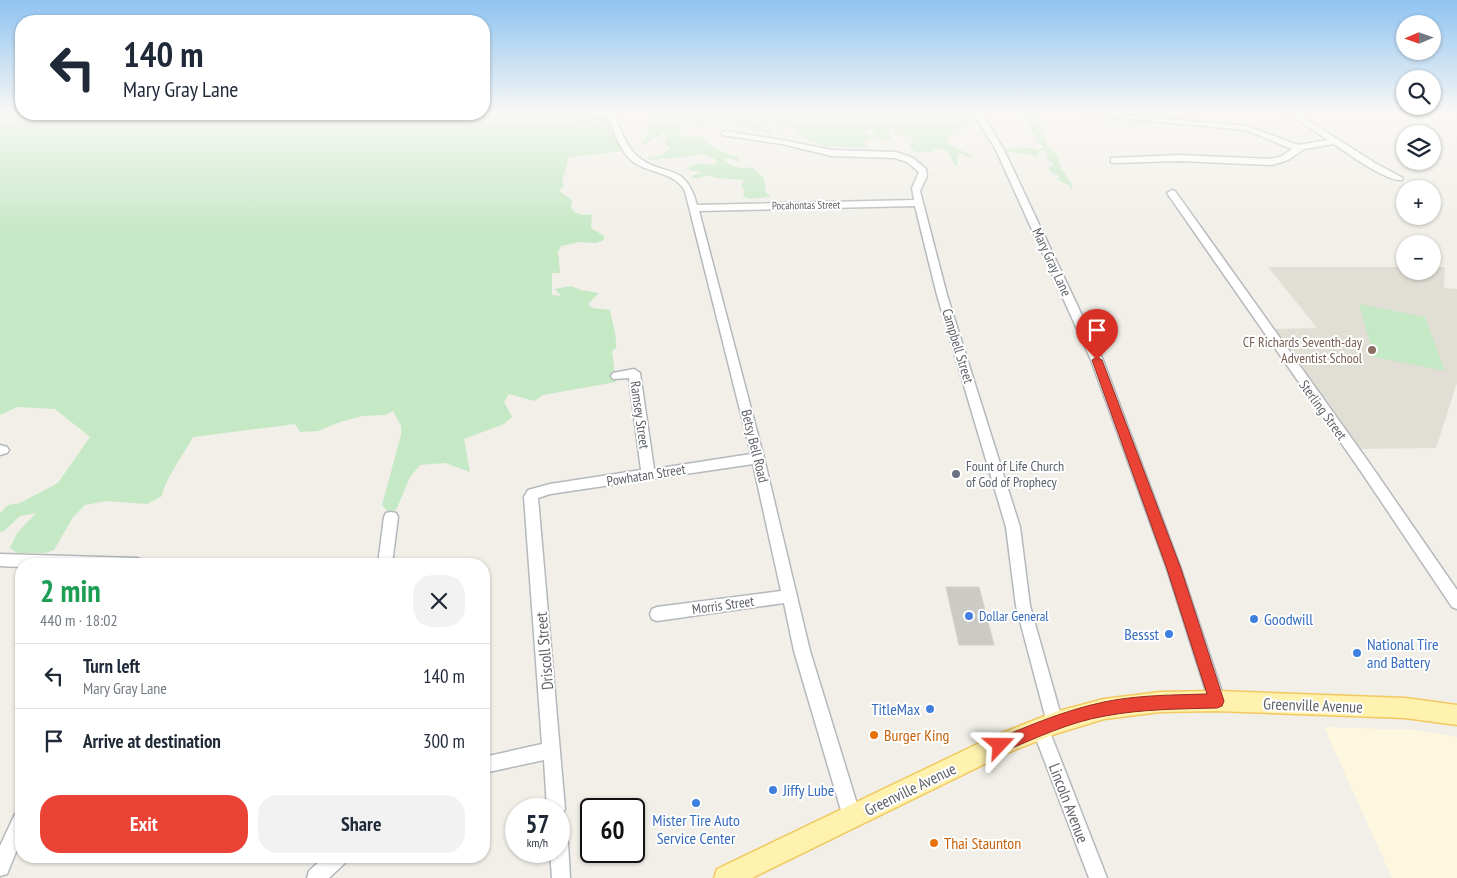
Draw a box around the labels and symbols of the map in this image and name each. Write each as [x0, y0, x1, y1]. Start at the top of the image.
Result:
north arrow [1396, 15, 1441, 60]
street label: Pocahontas Street [772, 197, 840, 213]
street label: Mary Gray Lane [1028, 225, 1076, 299]
street label: Campbell Street [938, 306, 978, 386]
pin [1076, 309, 1118, 360]
place label: CF Richards Seventh-day Adventist School [1243, 333, 1363, 367]
marker: CF Richards Seventh-day Adventist School [1366, 344, 1378, 356]
street label: Sterling Street [1295, 376, 1351, 444]
street label: Ramsey Street [626, 380, 654, 450]
street label: Betsy Bell Road [737, 408, 773, 484]
place label: Fount of Life Church of God of Prophecy [966, 457, 1064, 491]
street label: Powhatan Street [605, 460, 687, 490]
marker: Fount of Life Church of God of Prophecy [950, 468, 962, 480]
street label: Morris Street [691, 592, 755, 618]
place label: Dollar General [979, 607, 1049, 625]
place label: Goodwill [1264, 609, 1313, 629]
marker: Dollar General [963, 610, 975, 622]
street label: Driscoll Street [531, 611, 557, 691]
marker: Goodwill [1248, 613, 1260, 625]
place label: Bessst [1124, 624, 1160, 644]
marker: Bessst [1163, 628, 1175, 640]
place label: National Tire and Battery [1367, 634, 1439, 672]
marker: National Tire and Battery [1351, 647, 1363, 659]
street label: Greenville Avenue [1263, 693, 1363, 717]
place label: TitleMax [871, 699, 920, 719]
marker: TitleMax [924, 703, 936, 715]
position arrow [973, 718, 1025, 770]
place label: Burger King [884, 725, 949, 745]
marker: Burger King [868, 729, 880, 741]
street label: Greenville Avenue [861, 758, 959, 820]
street label: Lincoln Avenue [1045, 760, 1093, 846]
place label: Jiffy Lube [782, 780, 834, 800]
marker: Jiffy Lube [767, 784, 779, 796]
marker: Mister Tire Auto Service Center [690, 797, 702, 809]
speed limit sign: 60 [580, 798, 645, 863]
place label: Mister Tire Auto Service Center [652, 810, 740, 848]
place label: Thai Staunton [944, 833, 1021, 853]
marker: Thai Staunton [928, 837, 940, 849]

